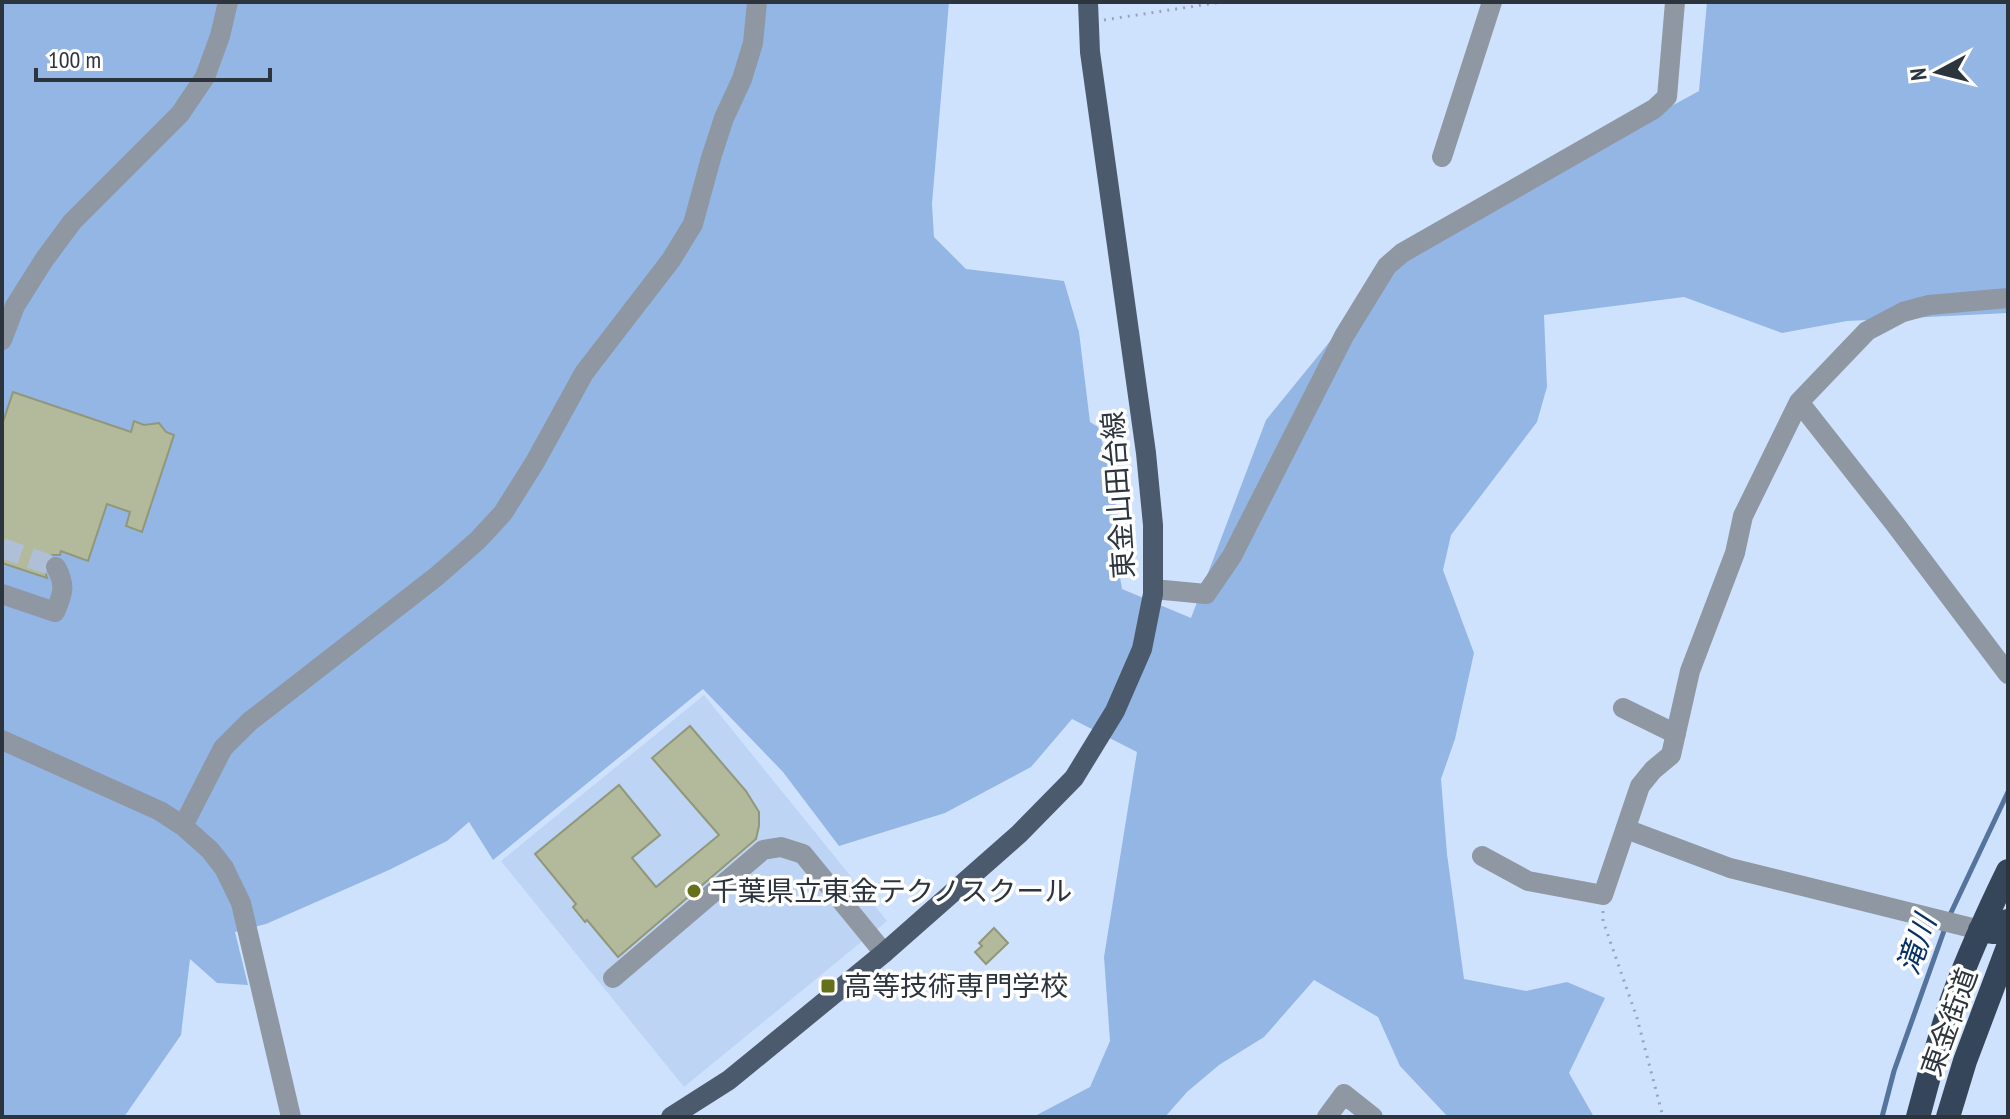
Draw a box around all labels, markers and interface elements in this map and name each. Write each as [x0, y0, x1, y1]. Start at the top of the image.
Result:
scale bar [36, 32, 270, 82]
north arrow [1898, 32, 1978, 112]
text: 100 m [48, 44, 101, 75]
text: N [1904, 67, 1933, 82]
street label: 東金山田台線 [1093, 410, 1142, 580]
place label: 千葉県立東金テクノスクール [710, 872, 1072, 909]
marker: 千葉県立東金テクノスクール [685, 882, 703, 900]
water label: 滝川 [1887, 907, 1945, 979]
street label: 東金街道 [1912, 963, 1985, 1081]
place label: 高等技術専門学校 [844, 967, 1068, 1004]
marker: 高等技術専門学校 [819, 977, 837, 995]

